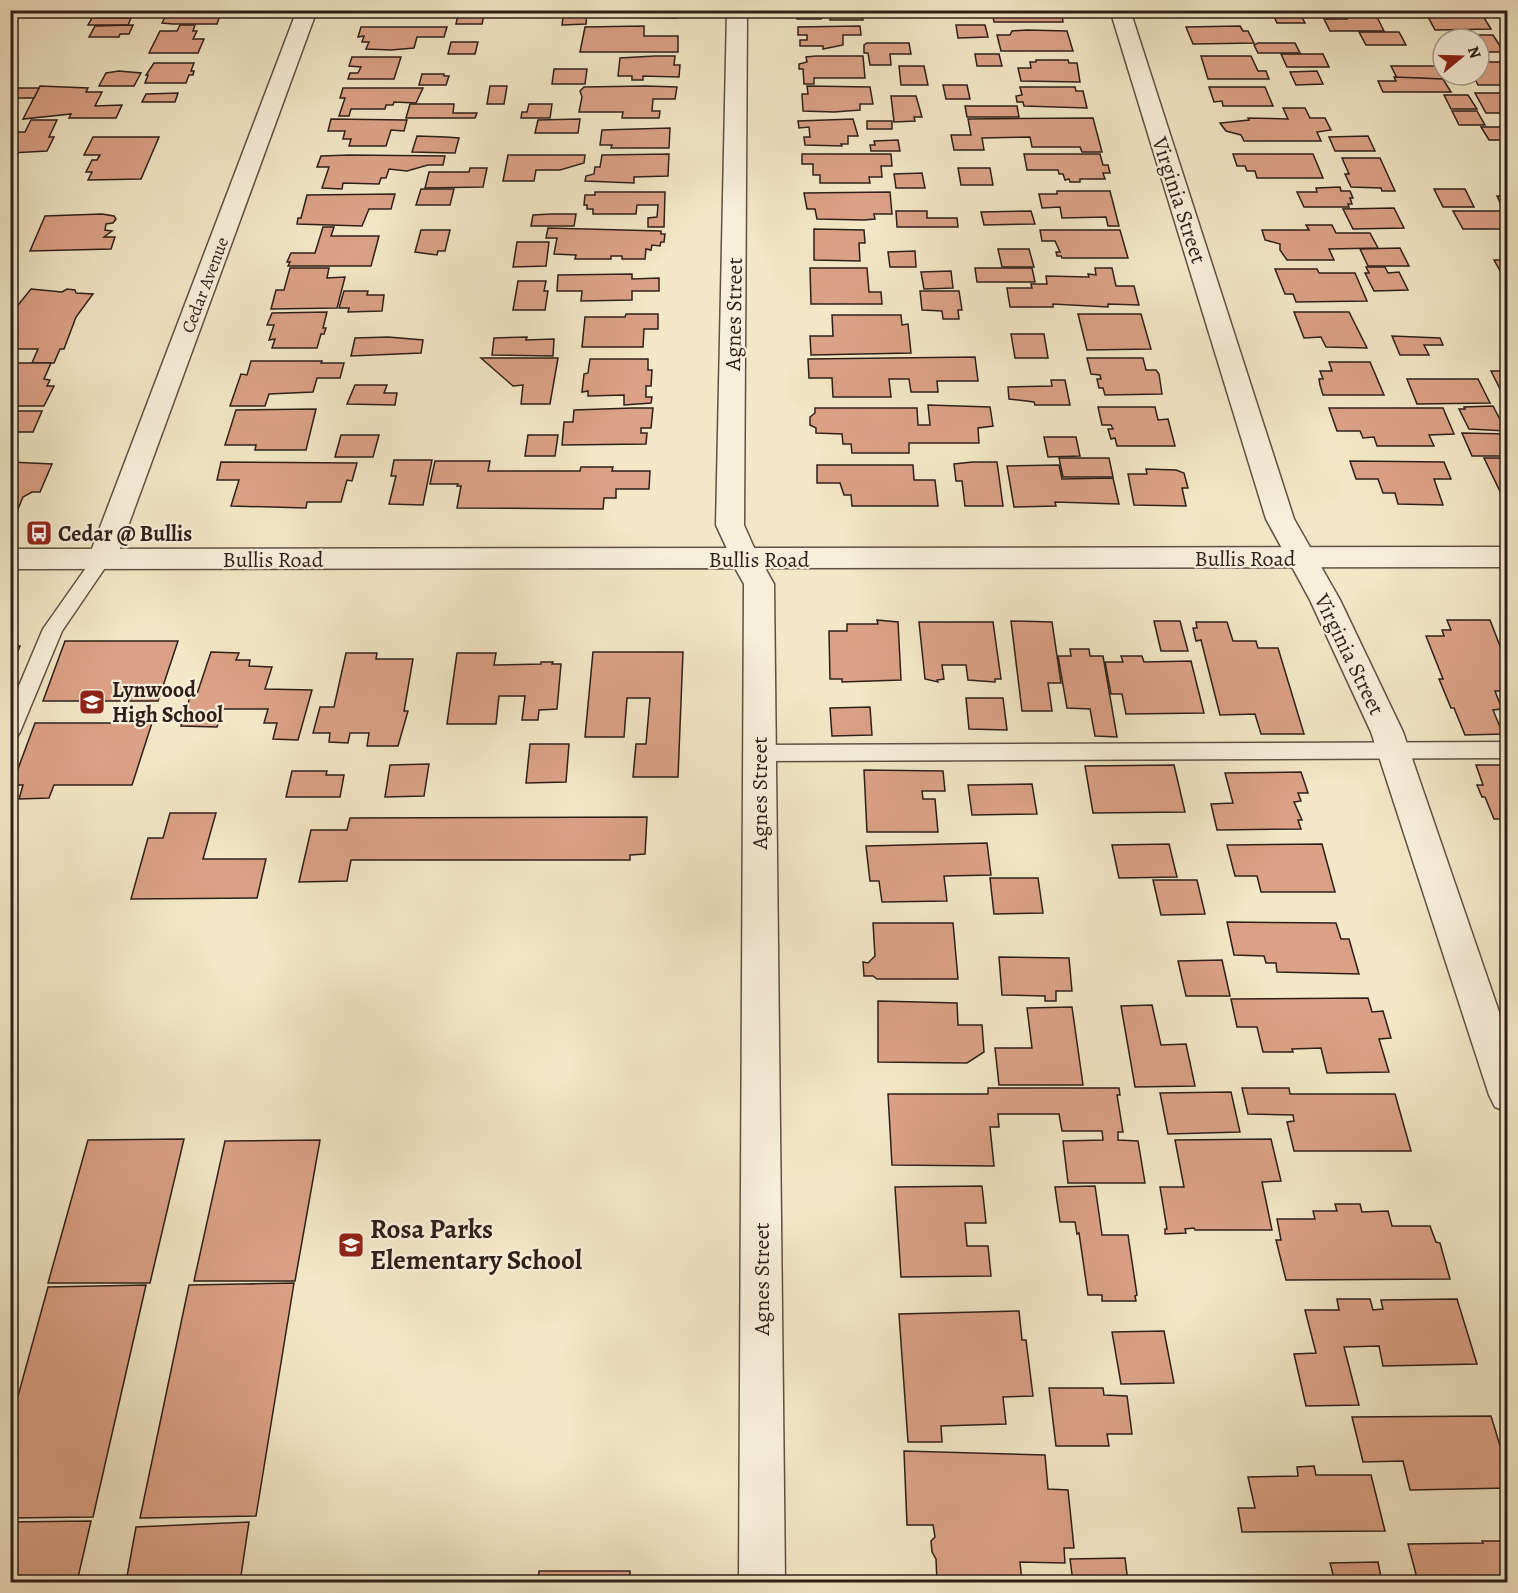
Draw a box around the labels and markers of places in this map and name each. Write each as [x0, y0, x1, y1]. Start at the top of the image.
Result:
bus stop icon: Cedar @ Bullis [24, 518, 54, 548]
place label: Cedar @ Bullis [58, 519, 192, 549]
place label: Lynwood High School [112, 675, 223, 730]
school or university icon: Lynwood High School [77, 687, 107, 717]
place label: Rosa Parks Elementary School [370, 1211, 582, 1278]
school or university icon: Rosa Parks Elementary School [336, 1230, 366, 1260]

